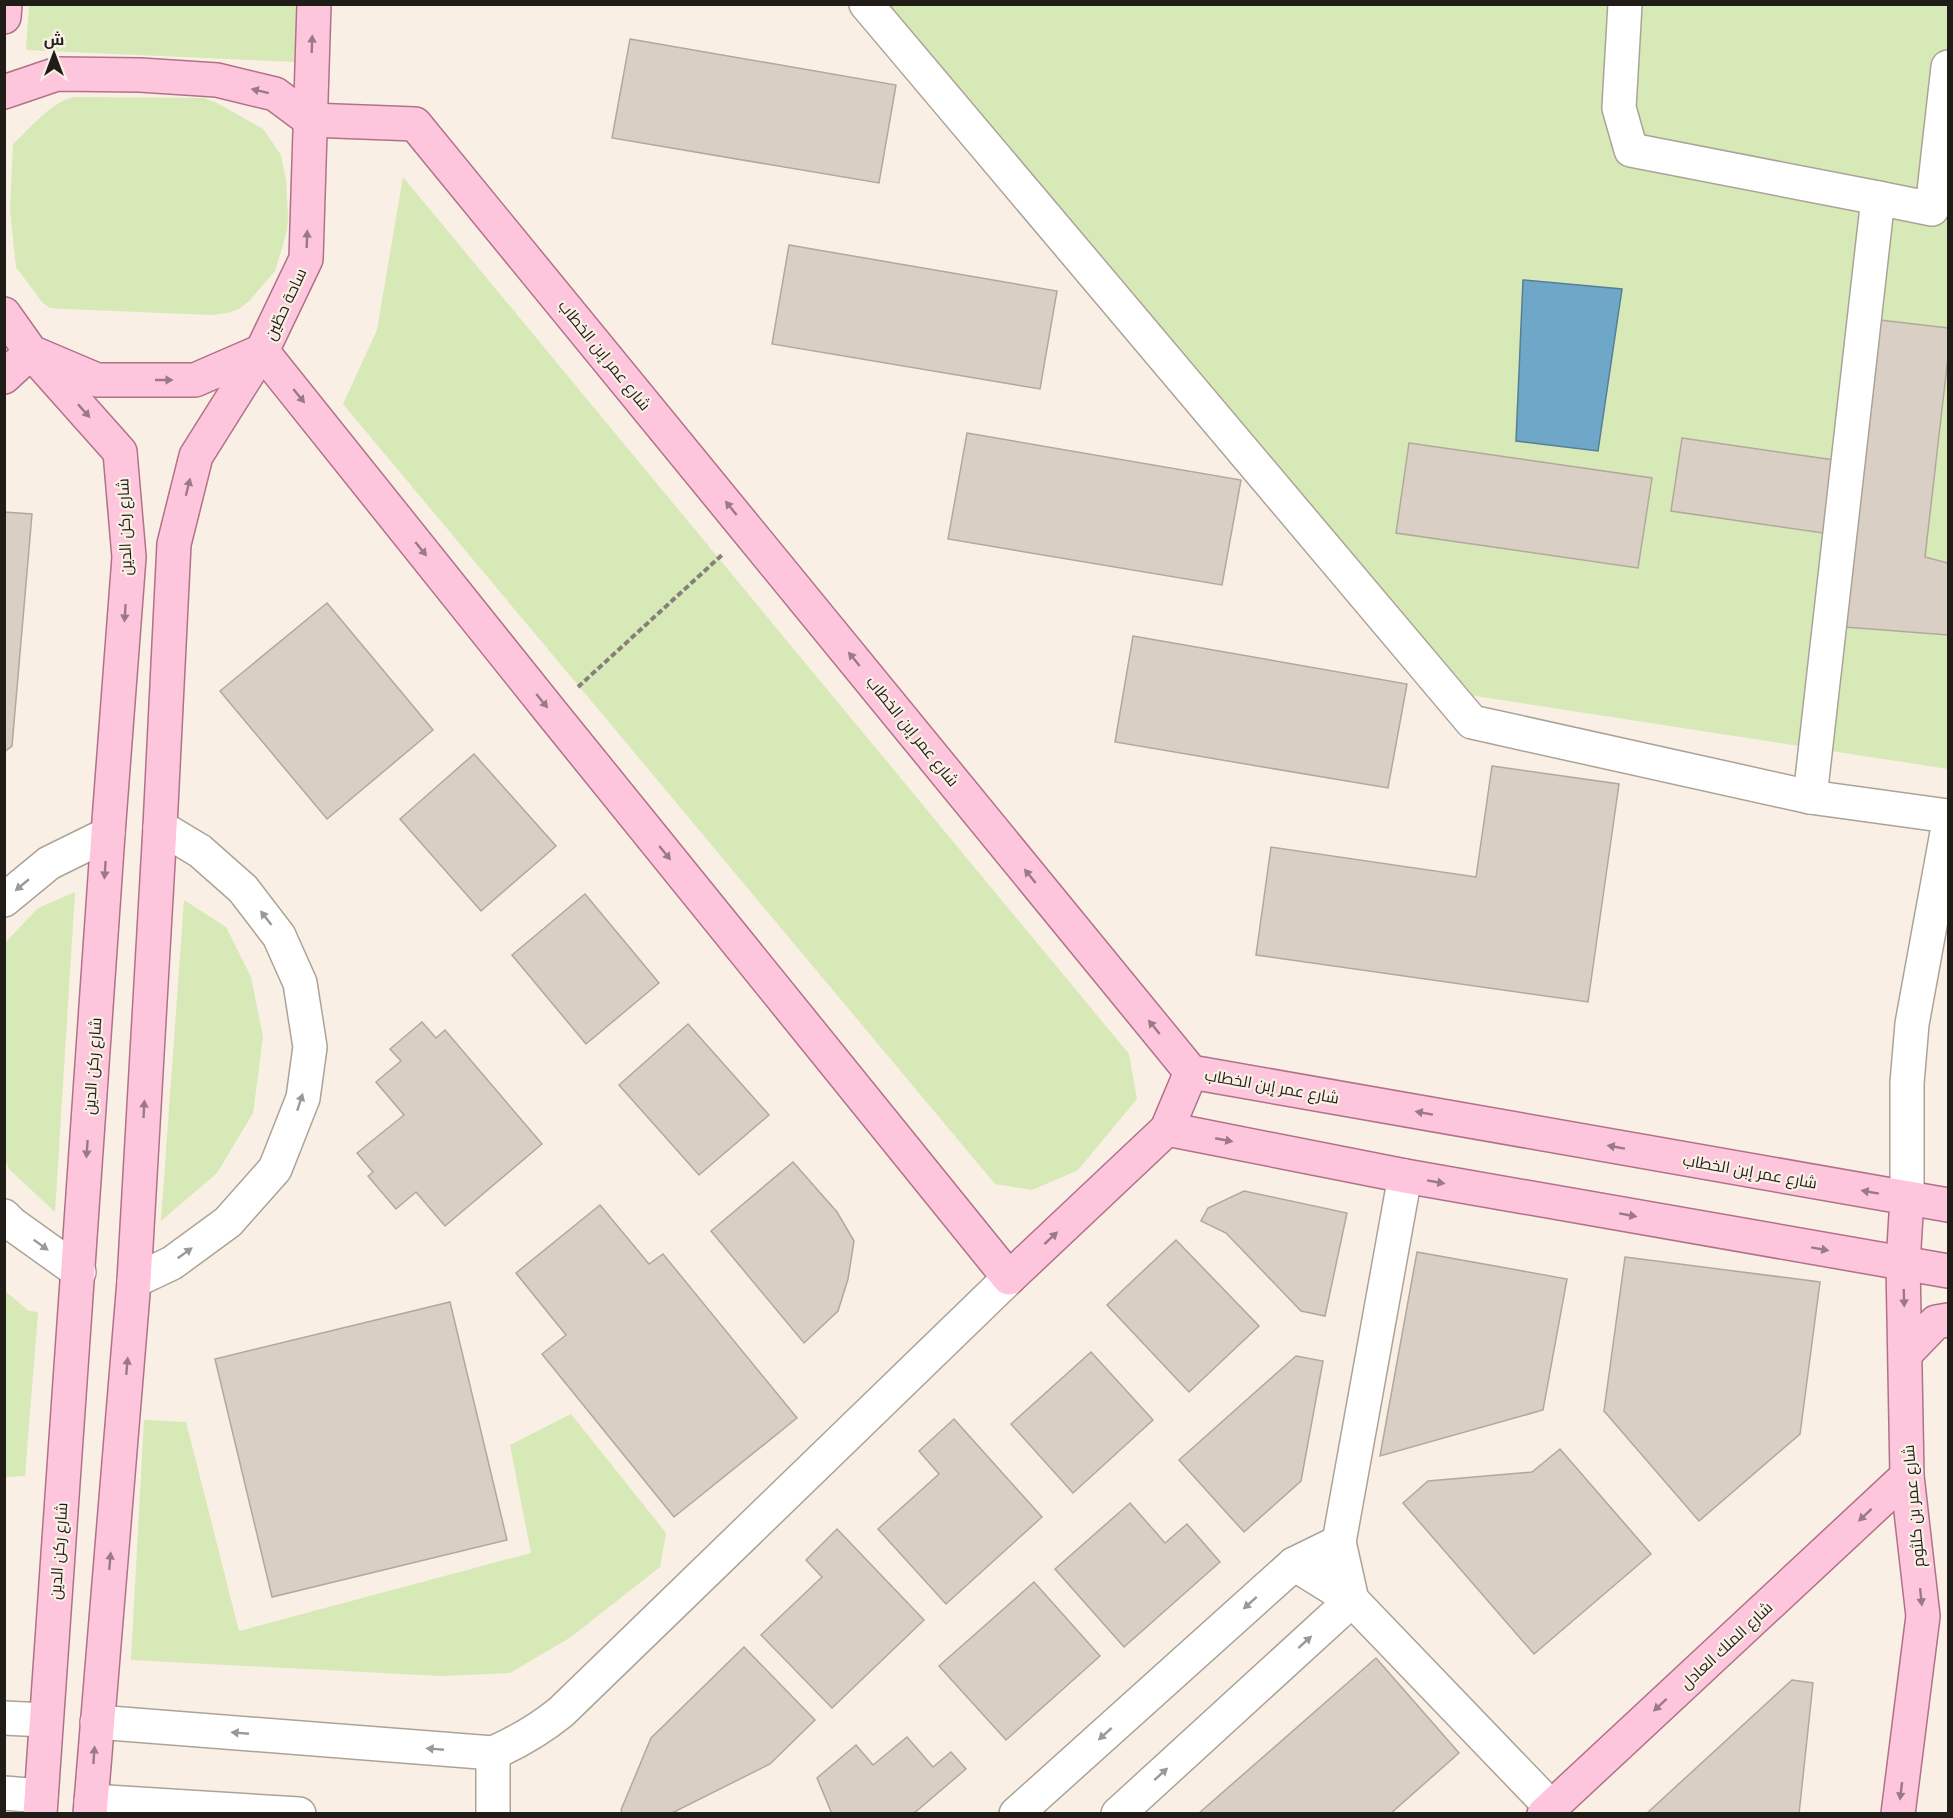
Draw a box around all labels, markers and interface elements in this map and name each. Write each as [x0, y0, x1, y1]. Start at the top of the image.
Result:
north arrow [24, 24, 84, 84]
text: ش [44, 29, 64, 49]
one-way arrow [308, 35, 317, 54]
one-way arrow [251, 85, 269, 95]
one-way arrow [302, 230, 311, 249]
street label: ساحة حطّين [260, 265, 311, 344]
street label: شارع عمر إبن الخطاب [553, 296, 656, 415]
one-way arrow [154, 375, 173, 385]
one-way arrow [292, 389, 304, 404]
one-way arrow [77, 404, 91, 419]
street label: شارع ركن الدين [112, 478, 138, 576]
one-way arrow [184, 478, 193, 496]
one-way arrow [725, 501, 738, 516]
one-way arrow [414, 541, 427, 557]
one-way arrow [120, 604, 129, 623]
one-way arrow [848, 651, 861, 667]
street label: شارع عمر إبن الخطاب [861, 672, 964, 791]
one-way arrow [536, 693, 549, 709]
one-way arrow [658, 845, 671, 860]
one-way arrow [101, 861, 110, 880]
one-way arrow [1025, 868, 1037, 883]
one-way arrow [14, 879, 30, 892]
one-way arrow [259, 910, 272, 926]
street label: شارع ركن الدين [79, 1017, 107, 1115]
one-way arrow [1147, 1019, 1160, 1035]
street label: شارع عمر إبن الخطاب [1203, 1064, 1341, 1110]
one-way arrow [296, 1093, 305, 1111]
one-way arrow [139, 1100, 148, 1119]
one-way arrow [1414, 1108, 1433, 1117]
one-way arrow [1215, 1136, 1234, 1145]
one-way arrow [82, 1139, 91, 1158]
one-way arrow [1606, 1142, 1625, 1151]
street label: شارع عمر إبن الخطاب [1681, 1149, 1819, 1195]
one-way arrow [1427, 1177, 1446, 1186]
one-way arrow [1860, 1187, 1879, 1196]
one-way arrow [1619, 1211, 1638, 1220]
one-way arrow [1044, 1231, 1059, 1245]
one-way arrow [32, 1239, 48, 1251]
one-way arrow [1811, 1245, 1830, 1254]
one-way arrow [178, 1248, 193, 1260]
one-way arrow [1899, 1289, 1909, 1308]
one-way arrow [122, 1357, 131, 1376]
street label: شارع عمر بن كلثوم [1898, 1444, 1930, 1568]
street label: شارع ركن الدين [45, 1502, 73, 1600]
one-way arrow [1858, 1508, 1872, 1522]
one-way arrow [105, 1551, 115, 1570]
one-way arrow [1916, 1588, 1926, 1607]
one-way arrow [1243, 1596, 1258, 1609]
street label: شارع الملك العادل [1676, 1597, 1778, 1694]
one-way arrow [1297, 1636, 1312, 1649]
one-way arrow [1654, 1698, 1668, 1712]
one-way arrow [1098, 1727, 1113, 1740]
one-way arrow [231, 1728, 250, 1738]
one-way arrow [425, 1744, 444, 1754]
one-way arrow [90, 1746, 99, 1765]
one-way arrow [1154, 1767, 1169, 1781]
one-way arrow [1896, 1781, 1906, 1800]

